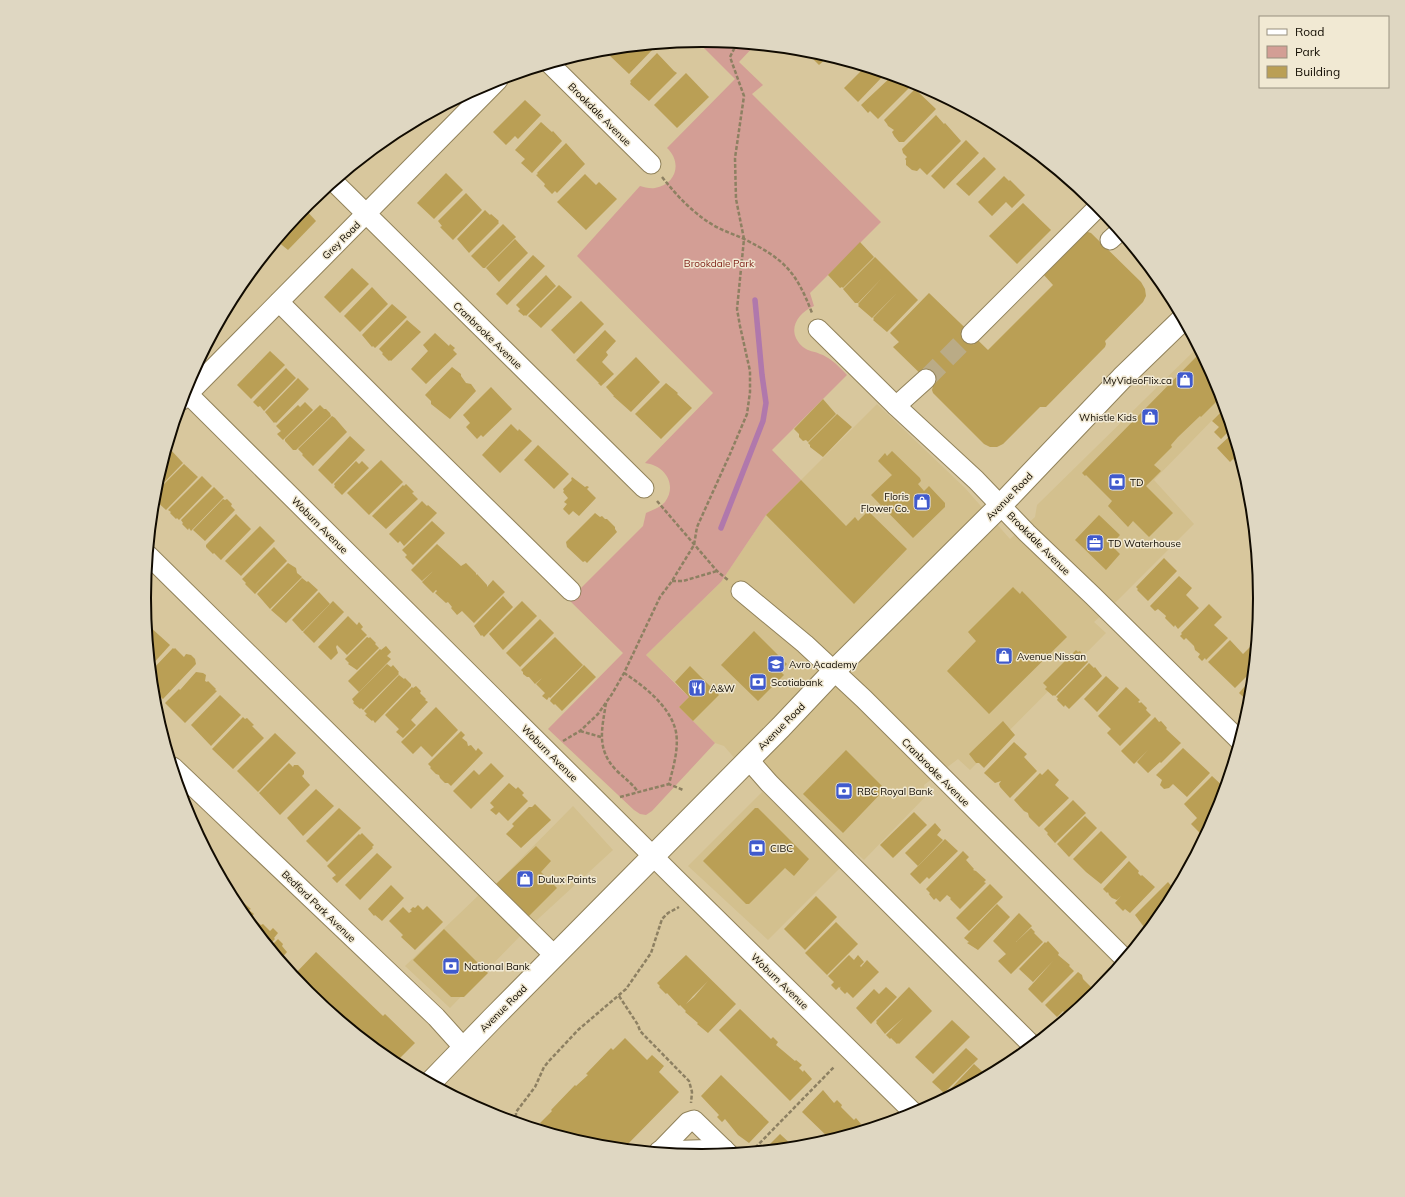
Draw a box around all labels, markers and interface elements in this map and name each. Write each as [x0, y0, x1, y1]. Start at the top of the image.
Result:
legend [1259, 16, 1389, 88]
text: Road [1295, 24, 1324, 39]
text: Park [1295, 44, 1321, 59]
text: Building [1295, 64, 1340, 79]
street label: Brookdale Avenue [565, 80, 634, 149]
street label: Grey Road [320, 219, 363, 262]
park label: Brookdale Park [684, 257, 755, 270]
street label: Cranbrooke Avenue [450, 299, 525, 372]
shop icon: MyVideoFlix.ca [1175, 370, 1195, 390]
place label: MyVideoFlix.ca [1103, 374, 1172, 387]
shop icon: Whistle Kids [1140, 407, 1160, 427]
place label: Whistle Kids [1079, 411, 1137, 424]
street label: Avenue Road [983, 470, 1036, 523]
bank icon: TD [1107, 472, 1127, 492]
place label: TD [1130, 476, 1144, 489]
place label: Floris Flower Co. [861, 490, 909, 515]
shop icon: Floris Flower Co. [912, 492, 932, 512]
street label: Woburn Avenue [289, 494, 351, 556]
street label: Brookdale Avenue [1004, 509, 1073, 578]
office icon: TD Waterhouse [1085, 533, 1105, 553]
place label: TD Waterhouse [1108, 537, 1181, 550]
shop icon: Avenue Nissan [994, 646, 1014, 666]
place label: Avenue Nissan [1017, 650, 1086, 663]
school or university icon: Avro Academy [766, 654, 786, 674]
place label: Avro Academy [789, 658, 858, 671]
bank icon: Scotiabank [748, 672, 768, 692]
place label: Scotiabank [771, 676, 823, 689]
restaurant icon: A&W [687, 678, 707, 698]
place label: A&W [710, 682, 735, 695]
street label: Avenue Road [755, 700, 808, 753]
street label: Woburn Avenue [519, 722, 581, 784]
street label: Cranbrooke Avenue [899, 736, 972, 809]
bank icon: RBC Royal Bank [834, 781, 854, 801]
place label: RBC Royal Bank [857, 785, 933, 798]
bank icon: CIBC [747, 838, 767, 858]
place label: CIBC [770, 842, 793, 855]
street label: Bedford Park Avenue [279, 868, 358, 945]
shop icon: Dulux Paints [515, 869, 535, 889]
place label: Dulux Paints [538, 873, 596, 886]
street label: Woburn Avenue [748, 951, 811, 1012]
bank icon: National Bank [441, 956, 461, 976]
place label: National Bank [464, 960, 531, 973]
street label: Avenue Road [477, 982, 530, 1035]

